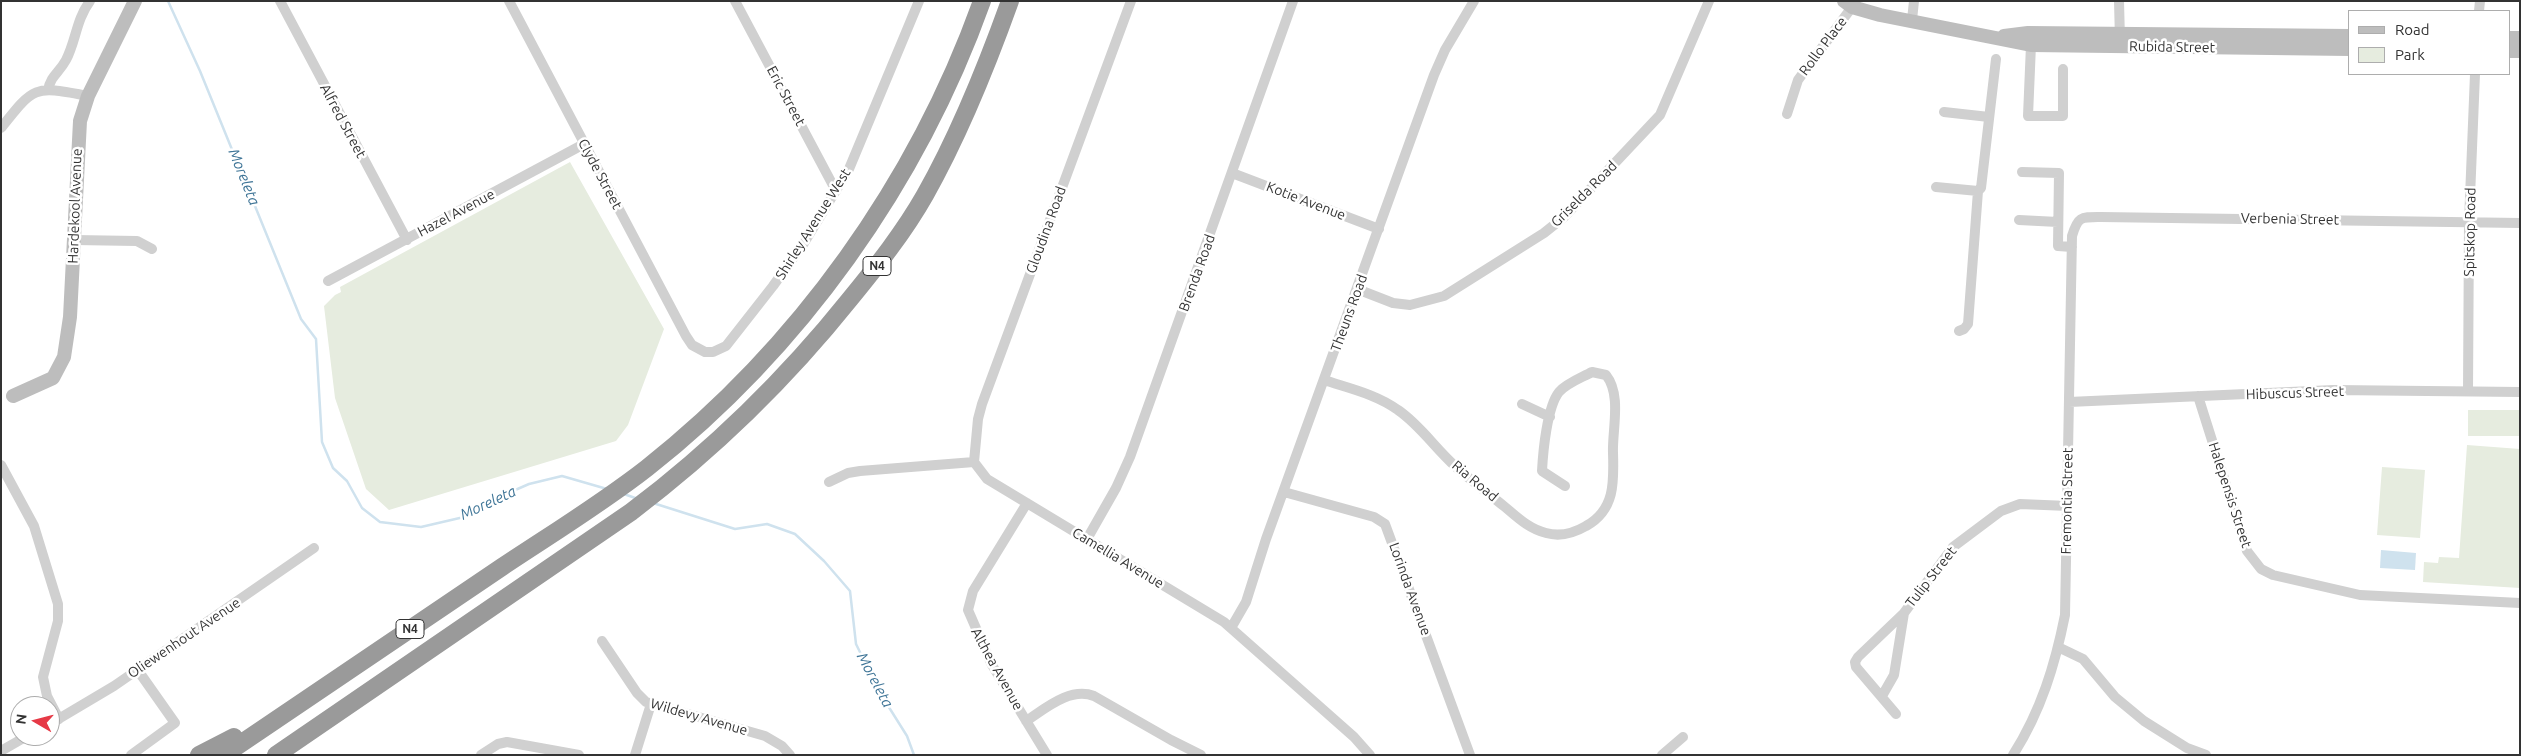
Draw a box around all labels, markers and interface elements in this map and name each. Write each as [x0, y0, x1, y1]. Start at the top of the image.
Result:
legend [2348, 10, 2511, 75]
street label: Rollo Place [1796, 13, 1850, 79]
text: Road [2395, 21, 2430, 38]
street label: Rubida Street [2129, 38, 2215, 56]
text: Park [2395, 46, 2425, 63]
street label: Eric Street [763, 63, 809, 129]
street label: Alfred Street [316, 81, 370, 161]
street label: Clyde Street [574, 136, 626, 212]
water label: Moreleta [224, 146, 264, 208]
street label: Hardekool Avenue [65, 148, 85, 264]
street label: Griselda Road [1548, 158, 1620, 230]
street label: Shirley Avenue West [772, 165, 854, 283]
street label: Kotie Avenue [1264, 178, 1348, 224]
street label: Gloudina Road [1022, 184, 1070, 276]
street label: Hazel Avenue [415, 186, 497, 240]
street label: Spitskop Road [2461, 187, 2479, 277]
street label: Verbenia Street [2241, 210, 2339, 228]
street label: Brenda Road [1175, 232, 1219, 314]
road number: N4 [863, 256, 891, 276]
street label: Theuns Road [1327, 272, 1371, 354]
street label: Hibuscus Street [2246, 383, 2344, 403]
street label: Halepensis Street [2205, 440, 2255, 550]
street label: Fremontia Street [2058, 447, 2076, 555]
street label: Ria Road [1449, 457, 1501, 505]
water label: Moreleta [457, 482, 519, 524]
street label: Camellia Avenue [1069, 524, 1167, 592]
street label: Lorinda Avenue [1385, 540, 1435, 638]
street label: Tulip Street [1902, 543, 1960, 611]
street label: Oliewenhout Avenue [124, 594, 244, 682]
road number: N4 [396, 620, 424, 638]
street label: Althea Avenue [967, 625, 1027, 713]
water label: Moreleta [853, 649, 897, 711]
street label: Wildevy Avenue [648, 695, 750, 739]
north arrow [10, 696, 60, 746]
text: N [12, 713, 30, 725]

